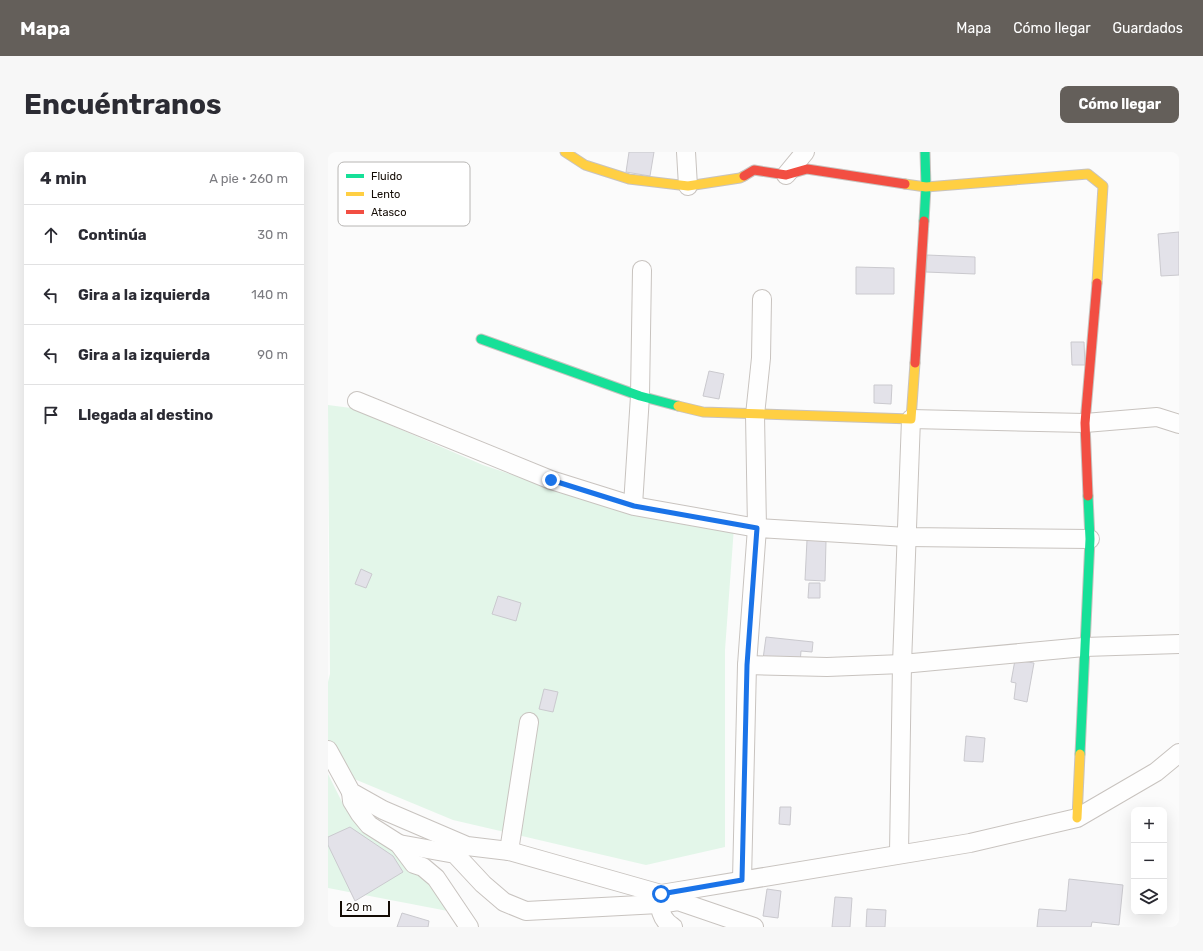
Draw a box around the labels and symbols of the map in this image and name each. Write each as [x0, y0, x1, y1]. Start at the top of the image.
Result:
legend [338, 162, 470, 226]
text: Fluido [371, 170, 402, 183]
text: Lento [371, 188, 400, 201]
text: Atasco [371, 206, 406, 219]
route end [542, 471, 560, 489]
route start [652, 885, 670, 903]
scale bar [340, 899, 390, 918]

